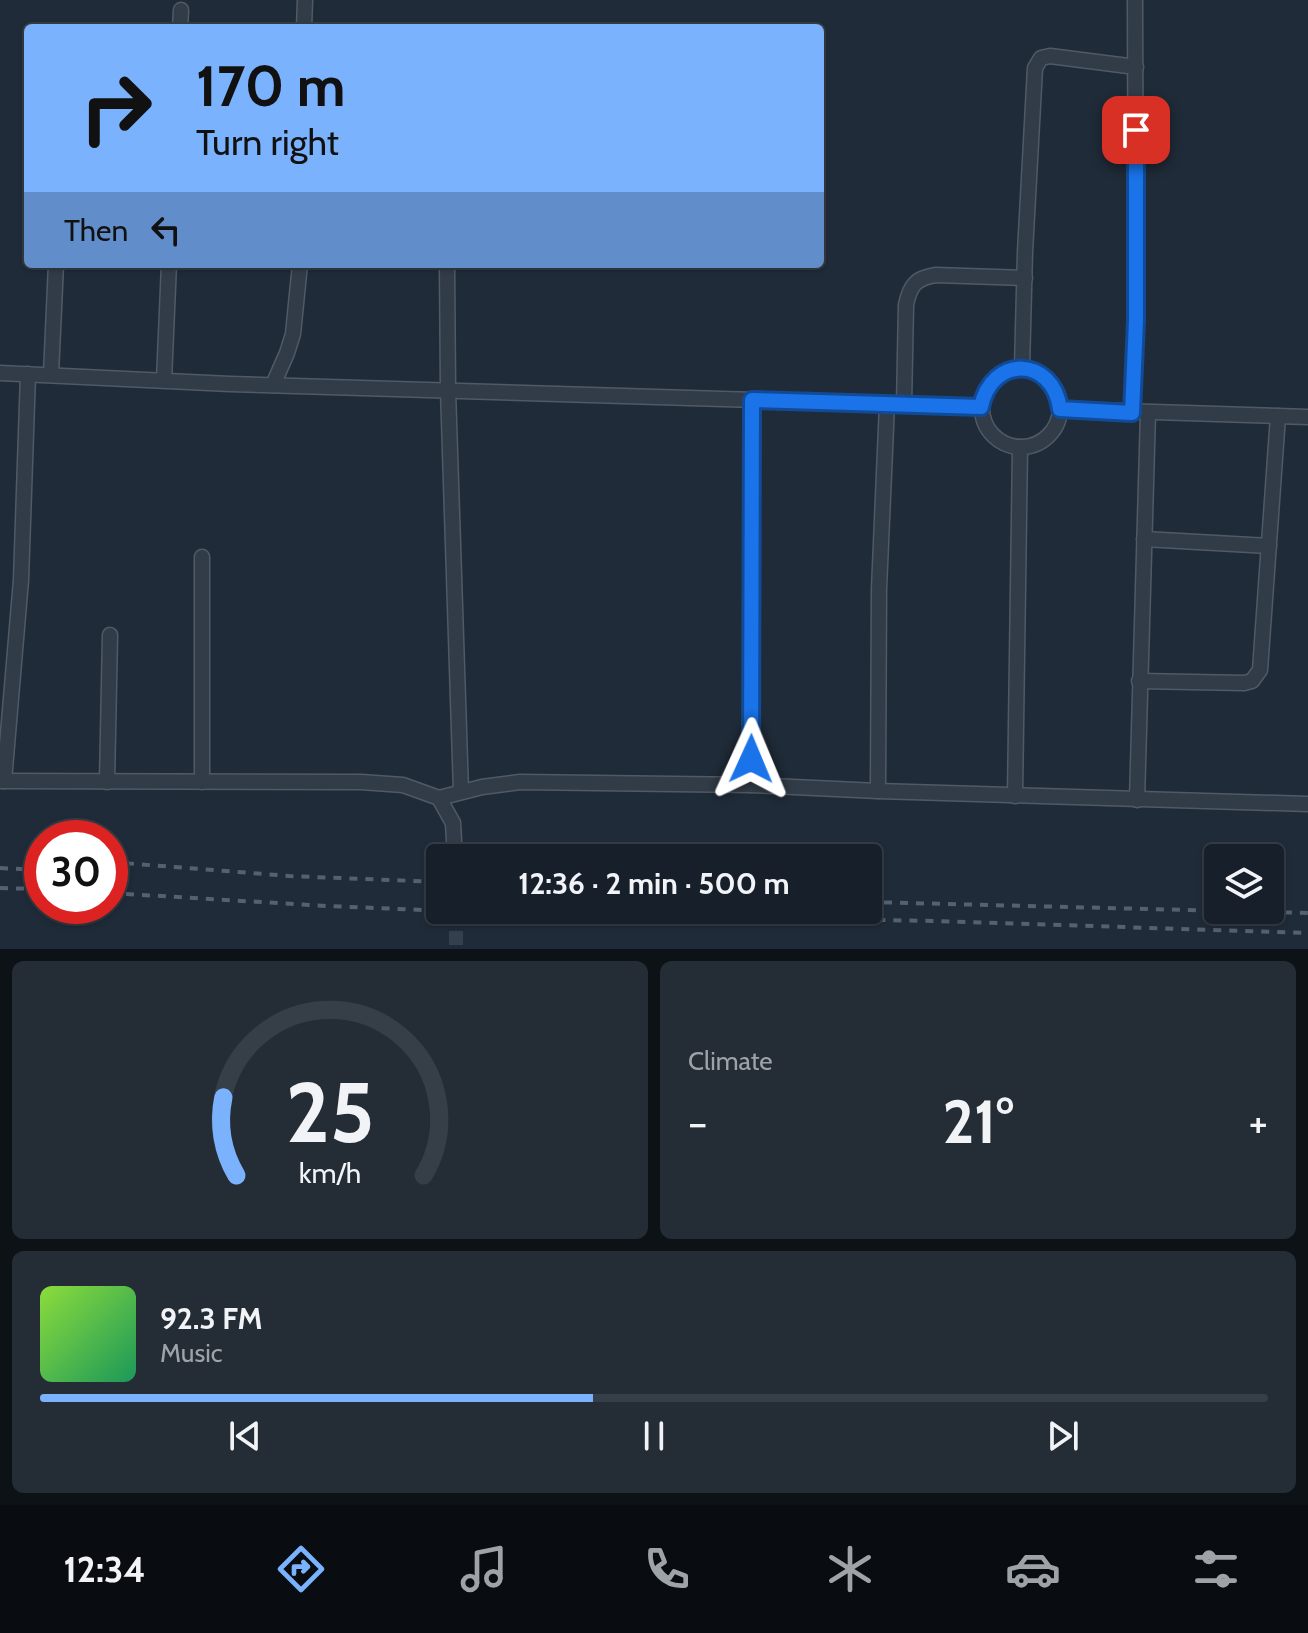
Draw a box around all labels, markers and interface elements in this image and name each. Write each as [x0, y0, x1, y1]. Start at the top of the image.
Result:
text: 170 m [196, 52, 346, 120]
icon: right [64, 56, 168, 160]
pin [1102, 96, 1170, 164]
icon: arrive [1114, 108, 1158, 152]
text: Turn right [196, 120, 339, 164]
icon: left [144, 208, 188, 252]
text: Then [64, 212, 128, 249]
position arrow [709, 717, 793, 801]
speed limit sign: 30 [24, 820, 128, 924]
map controls [1204, 844, 1284, 924]
button: layers [1204, 844, 1284, 924]
text: 12:36 · 2 min · 500 m [518, 865, 790, 902]
text: Climate [688, 1045, 773, 1077]
text: 25 [286, 1062, 374, 1163]
text: 21° [942, 1085, 1014, 1158]
text: − [688, 1096, 707, 1149]
text: + [1249, 1096, 1268, 1149]
text: km/h [299, 1155, 361, 1190]
text: 92.3 FM [160, 1300, 263, 1337]
text: Music [160, 1337, 223, 1369]
icon: previous [223, 1414, 267, 1458]
icon: pause [632, 1414, 676, 1458]
icon: next [1041, 1414, 1085, 1458]
icon: directions [273, 1541, 329, 1597]
icon: music [456, 1541, 512, 1597]
icon: phone [639, 1541, 695, 1597]
icon: climate [822, 1541, 878, 1597]
icon: car [1005, 1541, 1061, 1597]
icon: filters [1188, 1541, 1244, 1597]
text: 12:34 [64, 1547, 146, 1591]

